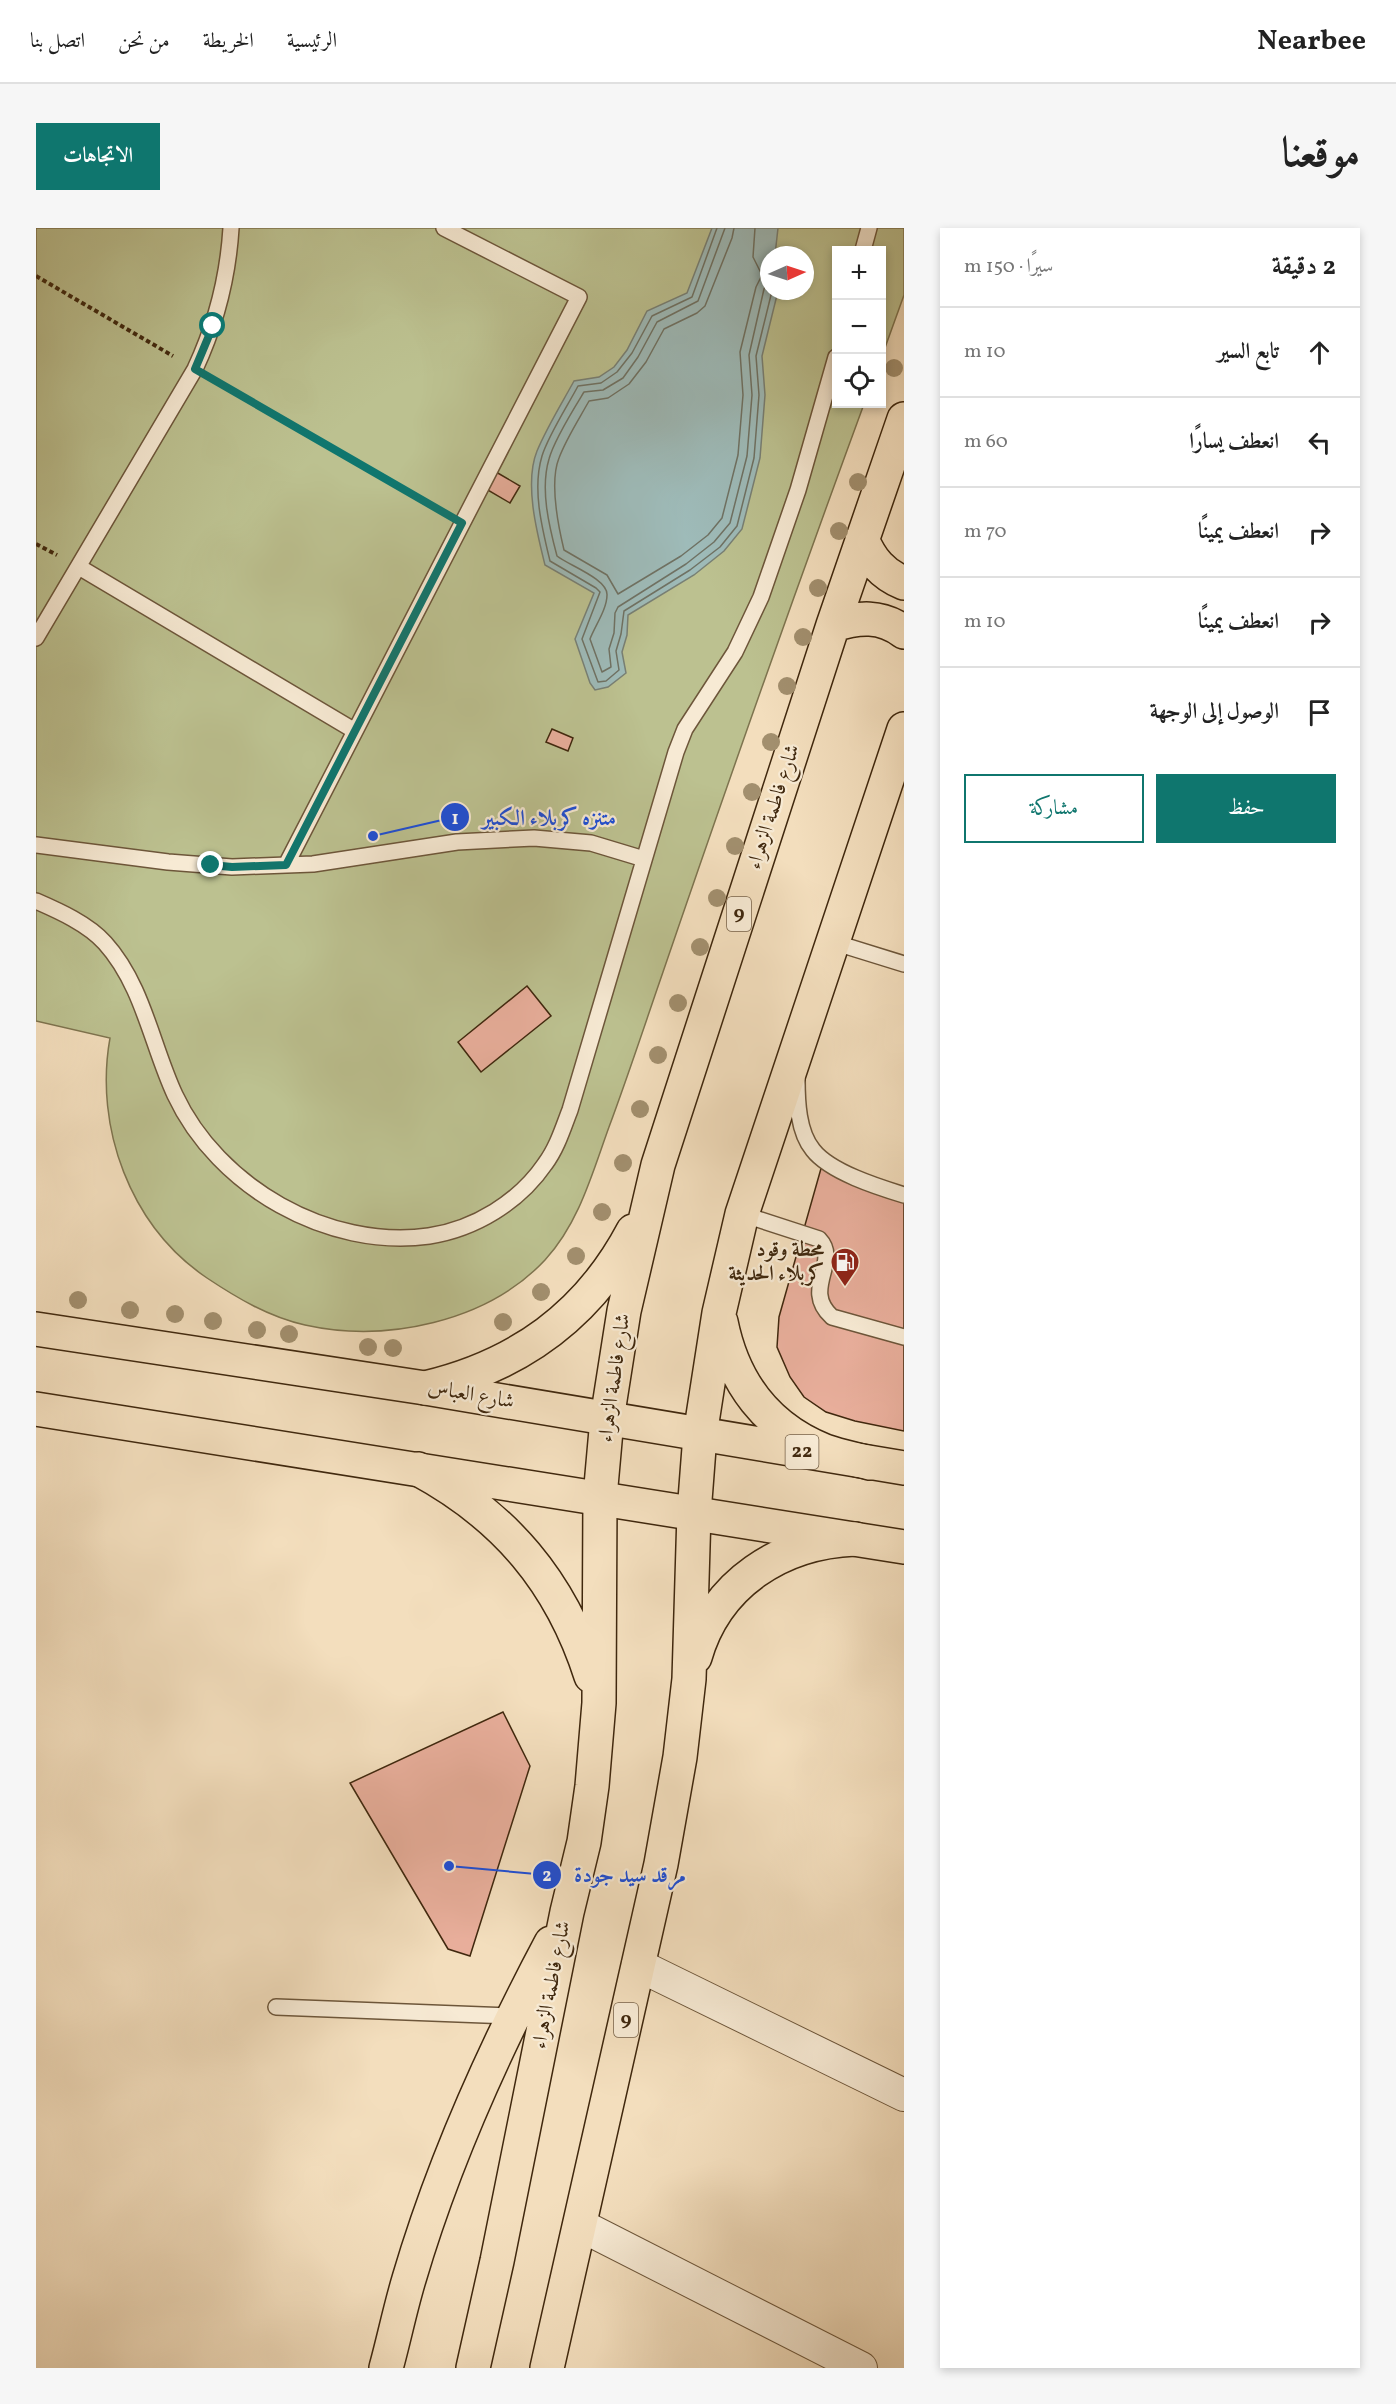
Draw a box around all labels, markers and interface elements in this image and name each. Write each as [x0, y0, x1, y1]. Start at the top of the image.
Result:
text: Nearbee [1257, 22, 1366, 61]
text: اتصل بنا [30, 27, 85, 56]
text: من نحن [118, 27, 170, 56]
text: الخريطة [203, 27, 254, 56]
text: الرئيسية [287, 27, 337, 56]
button: الاتجاهات [36, 123, 160, 190]
text: موقعنا [1282, 126, 1360, 185]
north arrow [760, 246, 814, 300]
map controls [832, 246, 886, 408]
button: + [832, 246, 886, 300]
text: 2 دقيقة [1272, 249, 1336, 285]
text: سيرًا · 150 m [964, 253, 1053, 281]
button: − [832, 300, 886, 354]
route start [199, 312, 225, 338]
icon: ahead [1303, 336, 1336, 369]
text: تابع السير [1217, 337, 1279, 368]
text: 10 m [964, 338, 1005, 366]
button: locate [832, 354, 886, 408]
icon: left [1303, 426, 1336, 459]
text: انعطف يسارًا [1189, 427, 1279, 458]
text: 60 m [964, 428, 1008, 456]
icon: right [1303, 516, 1336, 549]
text: انعطف يمينًا [1198, 517, 1279, 548]
text: 70 m [964, 518, 1007, 546]
icon: right [1303, 606, 1336, 639]
text: انعطف يمينًا [1198, 607, 1279, 638]
text: 10 m [964, 608, 1005, 636]
icon: arrive [1303, 696, 1336, 729]
text: الوصول إلى الوجهة [1150, 697, 1279, 728]
street label: شارع فاطمة الزهراء [740, 741, 810, 874]
button: مشاركة [964, 774, 1144, 843]
button: حفظ [1156, 774, 1336, 843]
callout: متنزه كربلاء الكبير [440, 797, 628, 837]
text: متنزه كربلاء الكبير [479, 804, 616, 835]
text: 1 [451, 807, 459, 832]
route end [197, 851, 223, 877]
road number: 9 [727, 897, 751, 931]
place label: محطة وقود كربلاء الحديثة [728, 1236, 825, 1289]
fuel station icon: محطة وقود كربلاء الحديثة [829, 1246, 861, 1288]
street label: شارع فاطمة الزهراء [592, 1312, 640, 1445]
street label: شارع العباس [425, 1373, 517, 1419]
road number: 22 [786, 1435, 819, 1469]
callout: مرقد سيد جودة [532, 1855, 698, 1895]
text: مرقد سيد جودة [574, 1861, 686, 1892]
text: 2 [542, 1864, 552, 1889]
street label: شارع فاطمة الزهراء [525, 1918, 581, 2052]
road number: 9 [614, 2003, 638, 2037]

